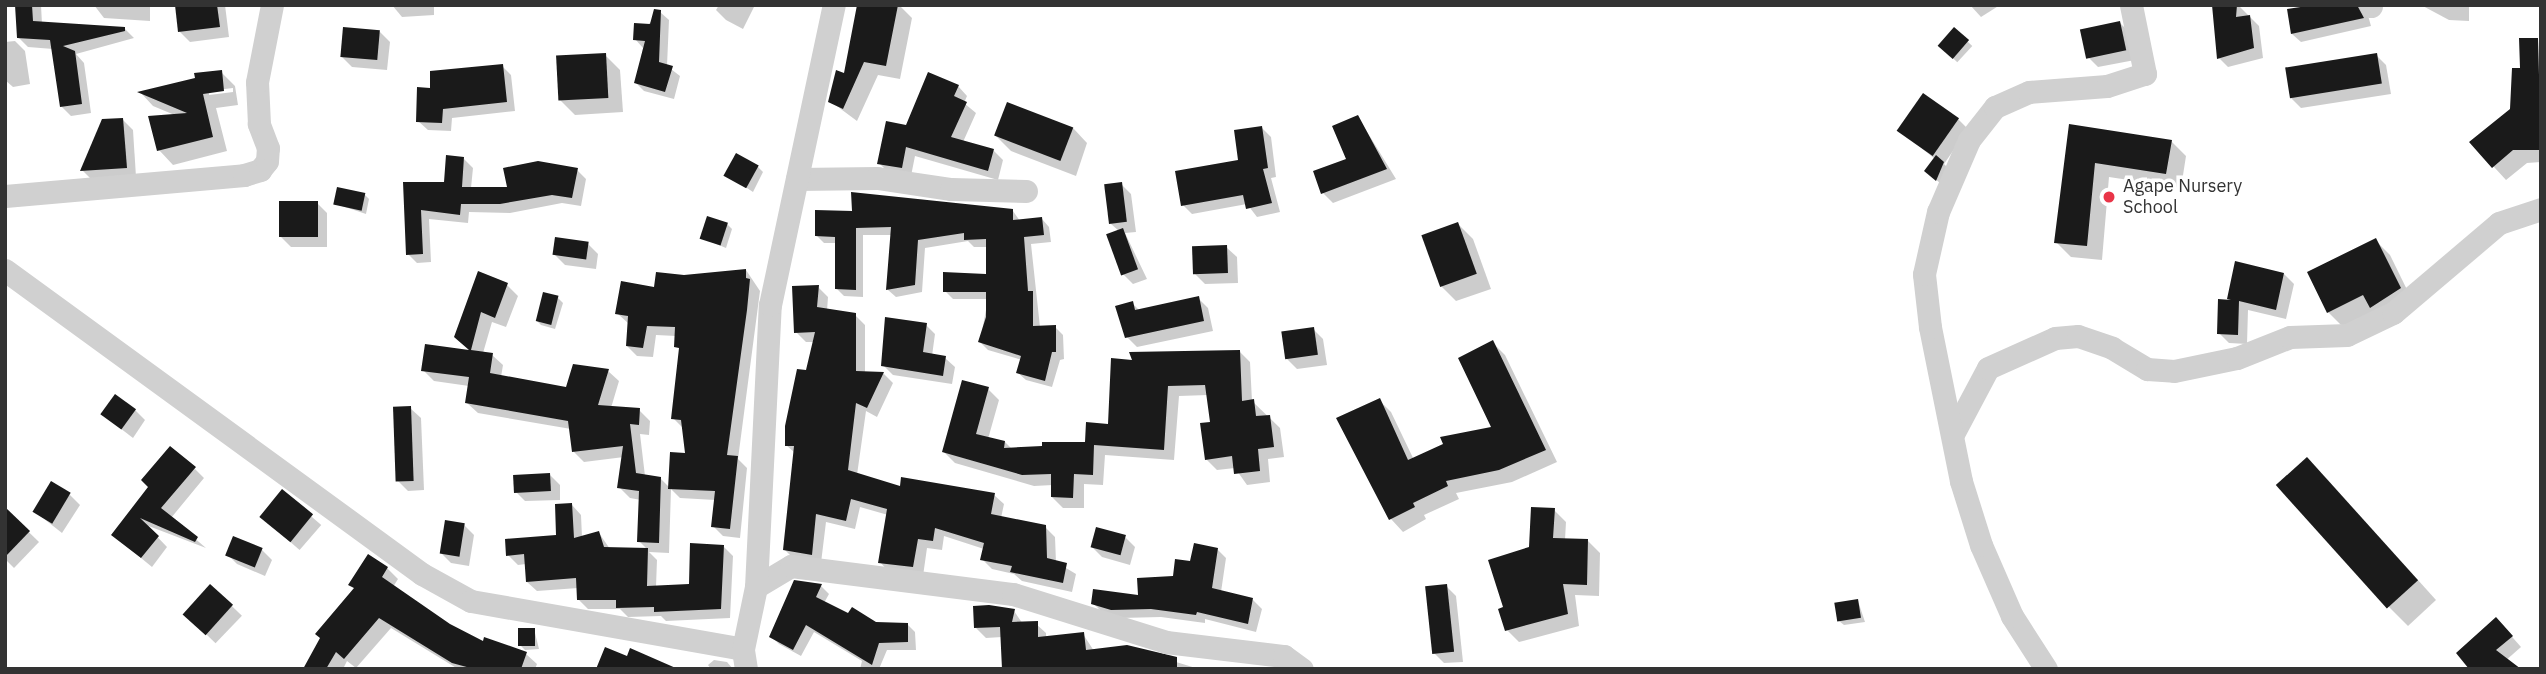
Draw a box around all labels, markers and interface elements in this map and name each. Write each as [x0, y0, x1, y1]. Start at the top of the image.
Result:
place label: Agape Nursery School [2123, 176, 2242, 218]
marker: Agape Nursery School [2101, 189, 2117, 205]

